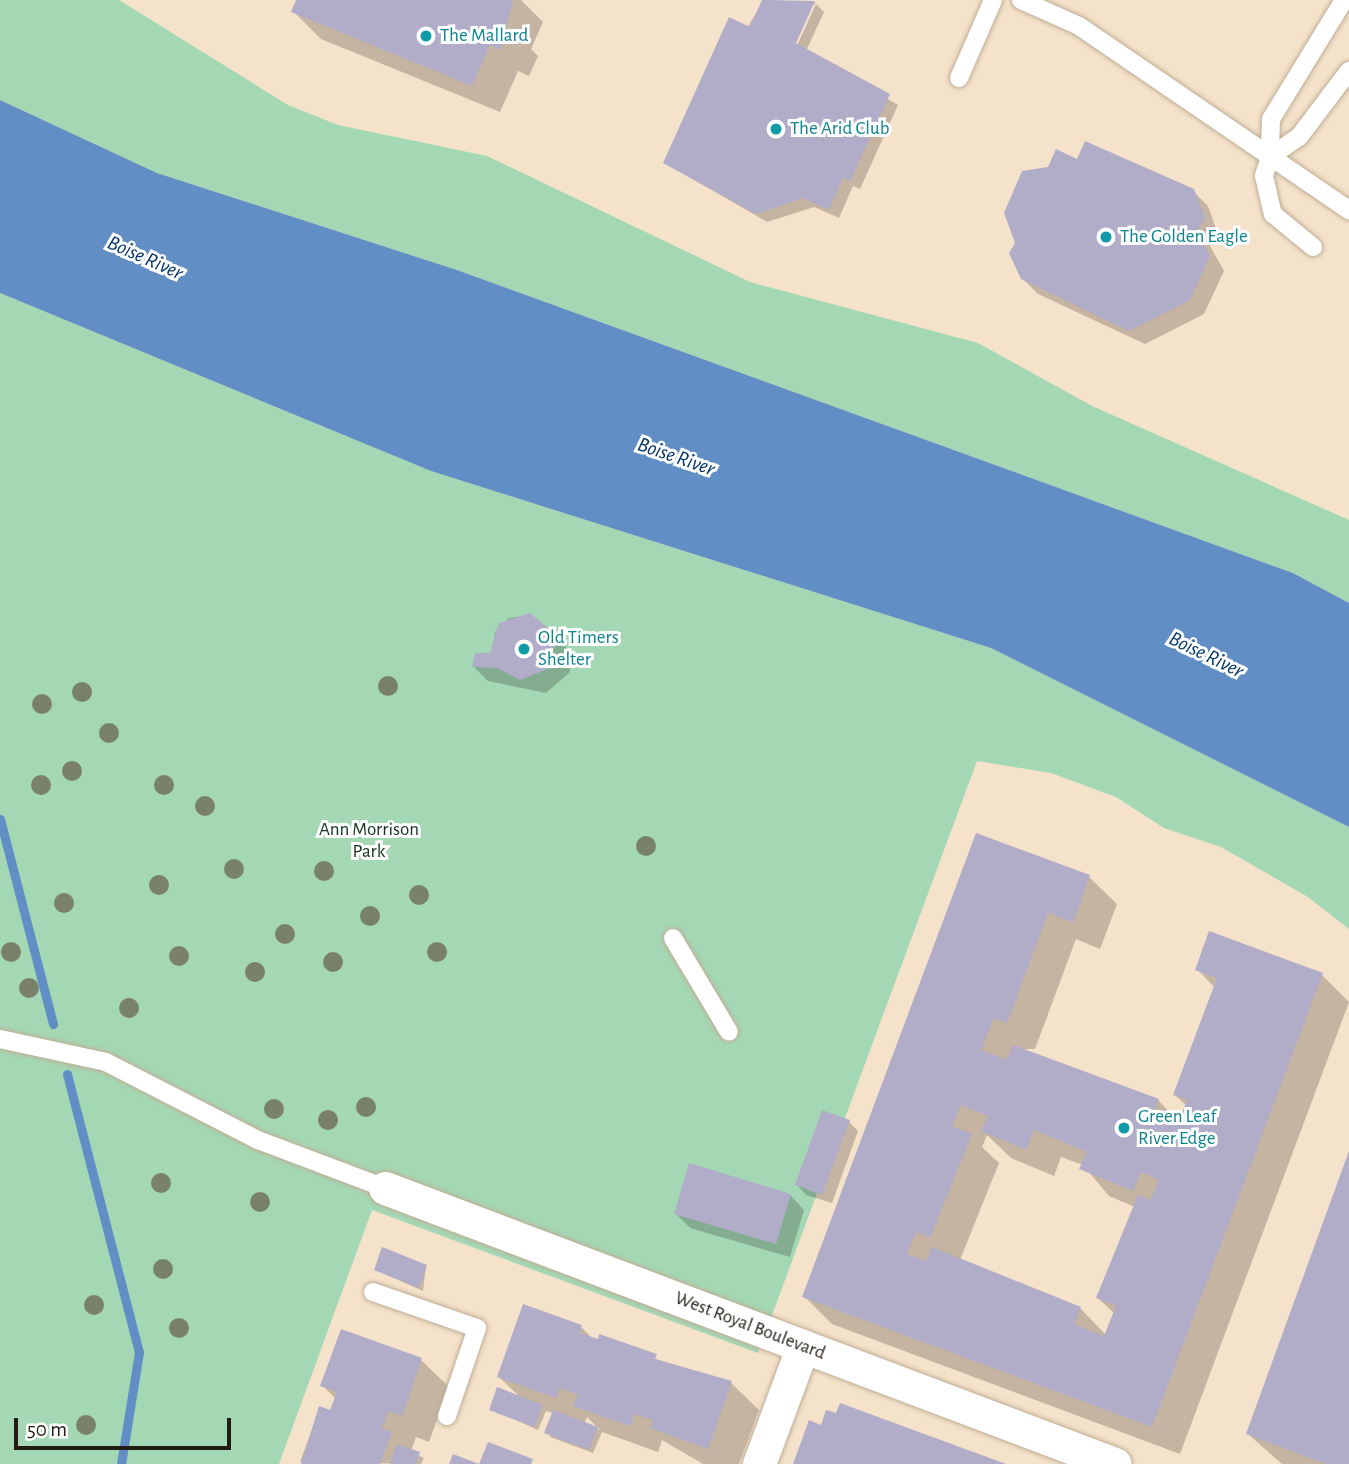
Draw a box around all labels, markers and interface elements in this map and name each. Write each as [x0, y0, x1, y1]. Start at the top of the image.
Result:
place label: The Mallard [440, 25, 528, 47]
marker: The Mallard [418, 28, 434, 44]
place label: The Arid Club [790, 118, 889, 140]
marker: The Arid Club [768, 121, 784, 137]
place label: The Golden Eagle [1120, 226, 1248, 248]
marker: The Golden Eagle [1098, 229, 1114, 245]
water label: Boise River [103, 230, 187, 286]
water label: Boise River [634, 432, 718, 482]
water label: Boise River [1164, 626, 1248, 684]
place label: Old Timers Shelter [538, 627, 619, 671]
marker: Old Timers Shelter [516, 641, 532, 657]
park label: Ann Morrison Park [319, 819, 419, 863]
place label: Green Leaf River Edge [1138, 1106, 1216, 1150]
marker: Green Leaf River Edge [1116, 1120, 1132, 1136]
street label: West Royal Boulevard [672, 1287, 828, 1365]
scale bar [18, 1404, 234, 1448]
text: 50 m [27, 1419, 67, 1440]

